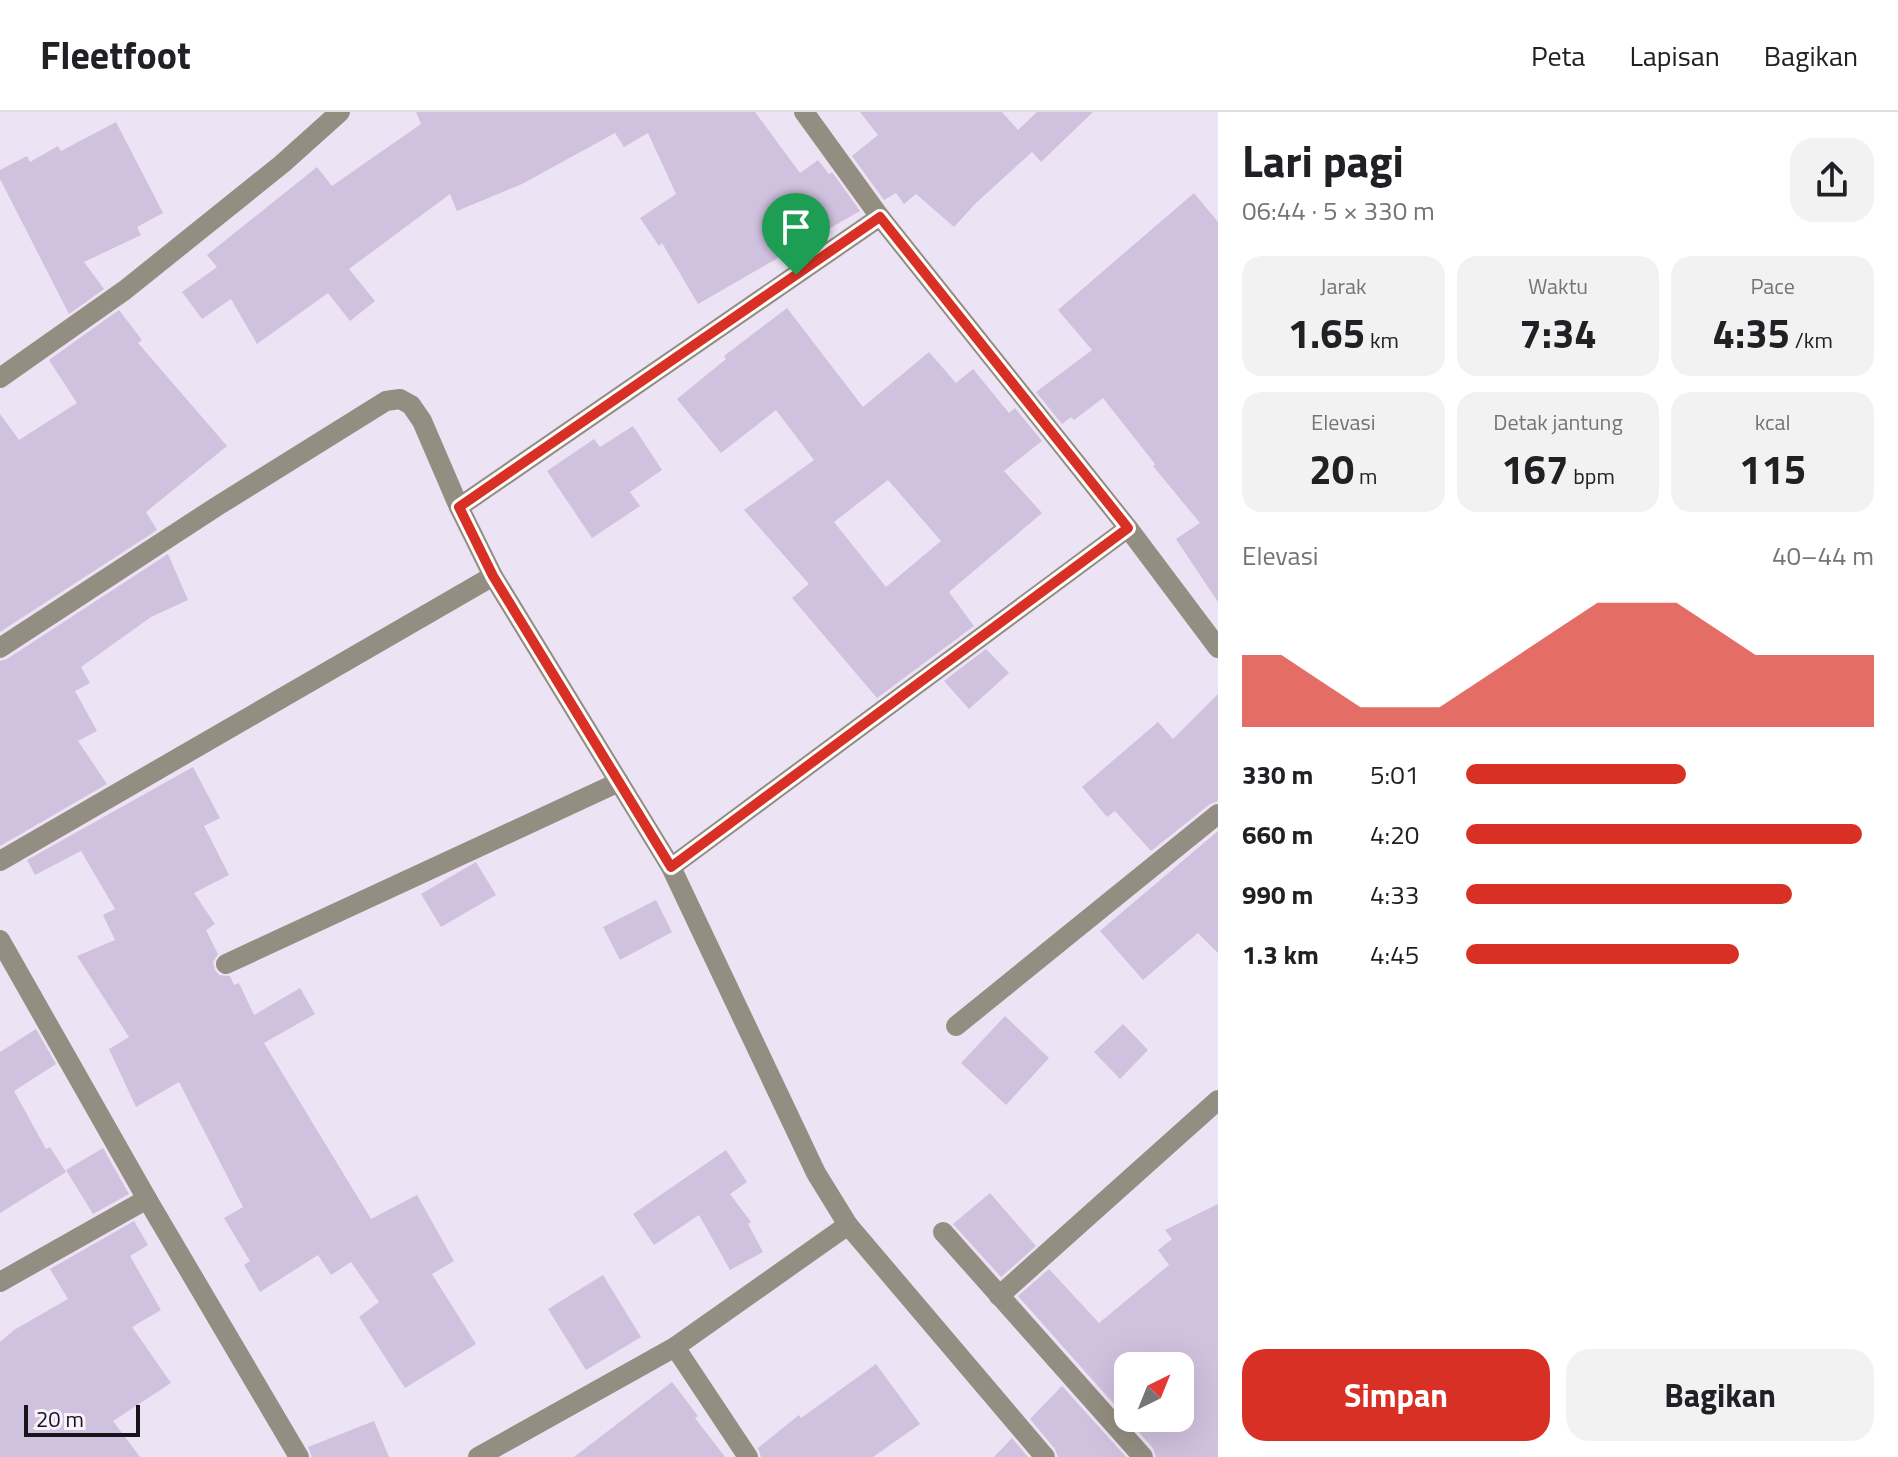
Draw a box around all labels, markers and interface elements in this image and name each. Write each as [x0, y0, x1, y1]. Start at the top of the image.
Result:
text: Fleetfoot [40, 26, 191, 84]
text: Peta [1531, 34, 1585, 77]
text: Lapisan [1629, 34, 1720, 77]
text: Bagikan [1764, 34, 1858, 77]
text: Lari pagi [1242, 127, 1404, 194]
button: share [1790, 138, 1874, 222]
text: 06:44 · 5 × 330 m [1242, 191, 1435, 230]
pin [762, 193, 830, 275]
icon: arrive [774, 205, 818, 249]
text: Jarak [1320, 269, 1367, 303]
text: Waktu [1528, 269, 1588, 303]
text: Pace [1750, 269, 1795, 303]
text: 1.65 [1288, 303, 1365, 364]
text: 7:34 [1519, 303, 1597, 364]
text: 4:35 [1713, 303, 1790, 364]
text: km [1365, 323, 1399, 357]
text: /km [1790, 323, 1833, 357]
text: Elevasi [1311, 405, 1376, 439]
text: Detak jantung [1493, 405, 1623, 439]
text: kcal [1755, 405, 1791, 439]
text: 20 [1309, 439, 1354, 500]
text: 167 [1501, 439, 1568, 500]
text: 115 [1739, 439, 1806, 500]
text: m [1354, 459, 1377, 493]
text: bpm [1568, 459, 1615, 493]
text: Elevasi [1242, 536, 1318, 575]
text: 40–44 m [1772, 536, 1874, 575]
text: 330 m [1242, 755, 1313, 794]
text: 5:01 [1370, 755, 1419, 794]
text: 660 m [1242, 815, 1313, 854]
text: 4:20 [1370, 815, 1419, 854]
text: 990 m [1242, 875, 1313, 914]
text: 4:33 [1370, 875, 1419, 914]
text: 1.3 km [1242, 935, 1319, 974]
text: 4:45 [1370, 935, 1419, 974]
button: Simpan [1242, 1349, 1550, 1441]
button: Bagikan [1566, 1349, 1874, 1441]
north arrow [1114, 1352, 1194, 1432]
map controls [1114, 1352, 1194, 1432]
scale bar [24, 1401, 140, 1437]
text: 20 m [36, 1402, 84, 1436]

